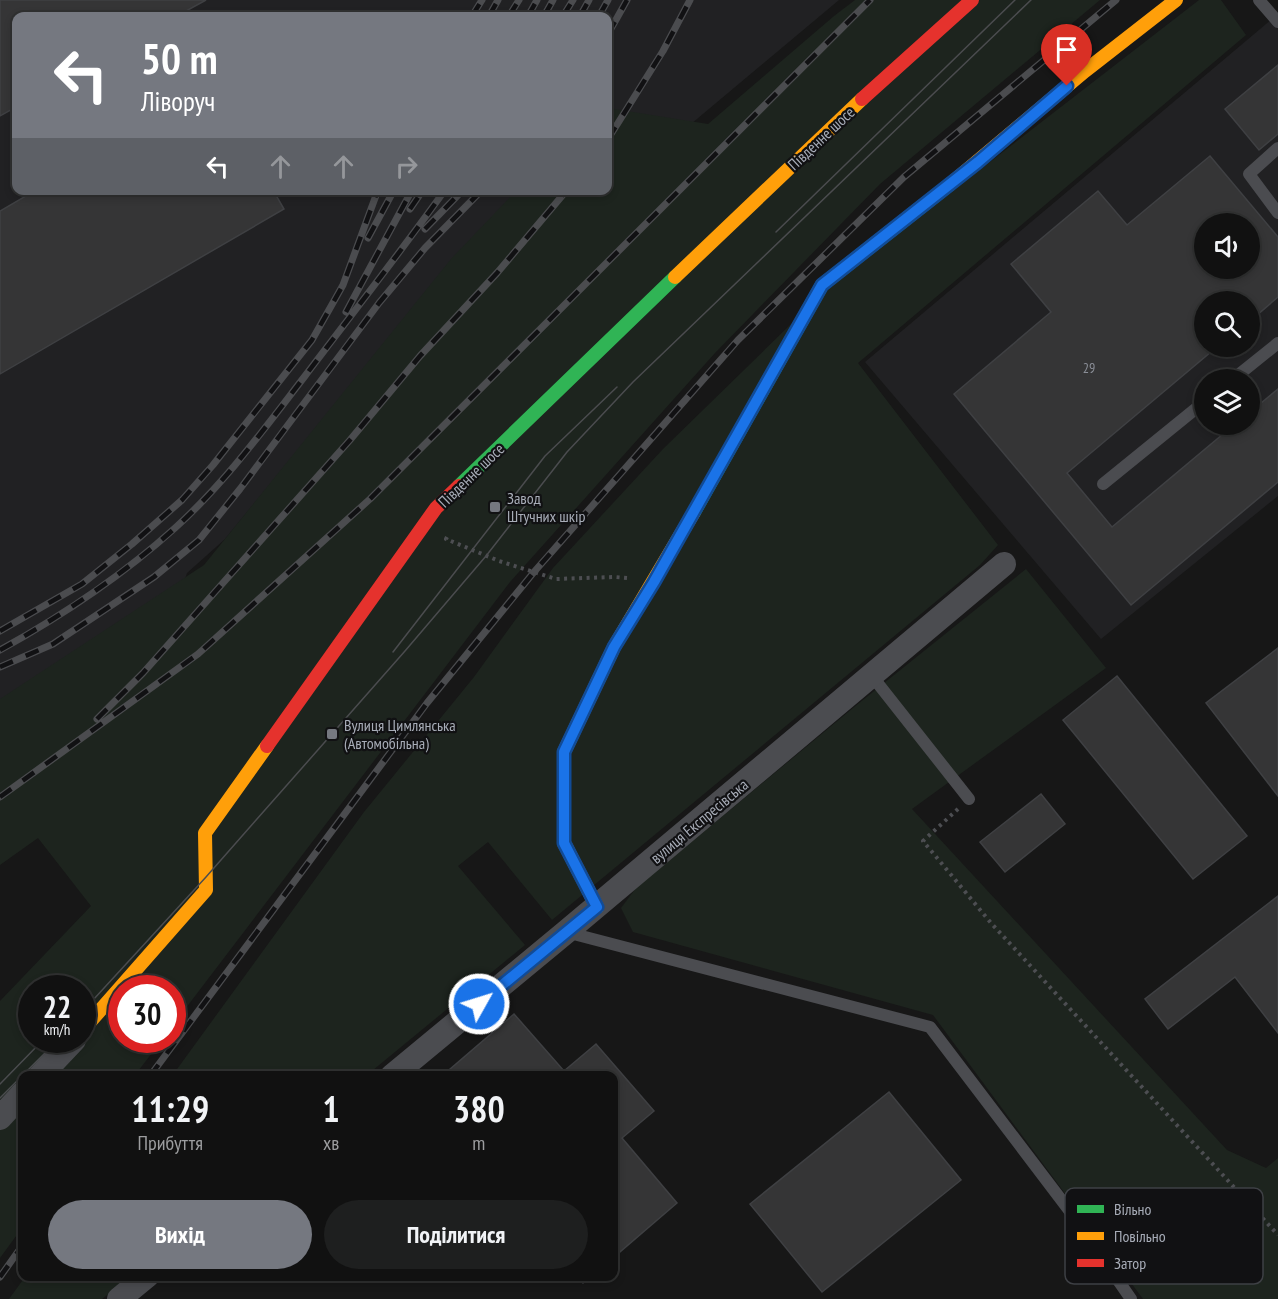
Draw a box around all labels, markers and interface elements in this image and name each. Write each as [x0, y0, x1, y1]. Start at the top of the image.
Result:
pin [1041, 24, 1092, 86]
text: 50 m [141, 31, 218, 86]
icon: arrive [1050, 33, 1083, 66]
icon: left [42, 36, 120, 114]
text: Ліворуч [141, 84, 215, 118]
street label: Південне шосе [783, 102, 859, 174]
icon: left [201, 150, 234, 183]
icon: ahead [264, 150, 297, 183]
icon: ahead [327, 150, 360, 183]
icon: right [390, 150, 423, 183]
map controls [1194, 213, 1260, 435]
button: sound [1194, 213, 1260, 279]
button: search [1194, 291, 1260, 357]
house number: 29 [1083, 359, 1095, 377]
button: layers [1194, 369, 1260, 435]
street label: Південне шосе [434, 439, 508, 511]
place label: Завод Штучних шкір [507, 488, 585, 526]
marker: Завод Штучних шкір [488, 500, 502, 514]
place label: Вулиця Цимлянська (Автомобільна) [344, 715, 456, 753]
marker: Вулиця Цимлянська (Автомобільна) [325, 727, 339, 741]
street label: вулиця Експресівська [646, 774, 752, 868]
position arrow [447, 972, 511, 1036]
speed limit sign: 30 [108, 975, 186, 1053]
text: 22 [43, 987, 71, 1026]
text: km/h [44, 1020, 70, 1039]
text: 11:29 [131, 1085, 209, 1132]
text: 1 [323, 1085, 340, 1132]
text: 380 [453, 1085, 505, 1132]
text: Прибуття [138, 1130, 203, 1156]
text: хв [323, 1130, 339, 1156]
text: m [472, 1130, 485, 1156]
legend [1065, 1188, 1263, 1284]
text: Вільно [1114, 1199, 1151, 1219]
button: Вихід [48, 1200, 312, 1269]
button: Поділитися [324, 1200, 588, 1269]
text: Повільно [1114, 1226, 1166, 1246]
text: Затор [1114, 1253, 1146, 1273]

